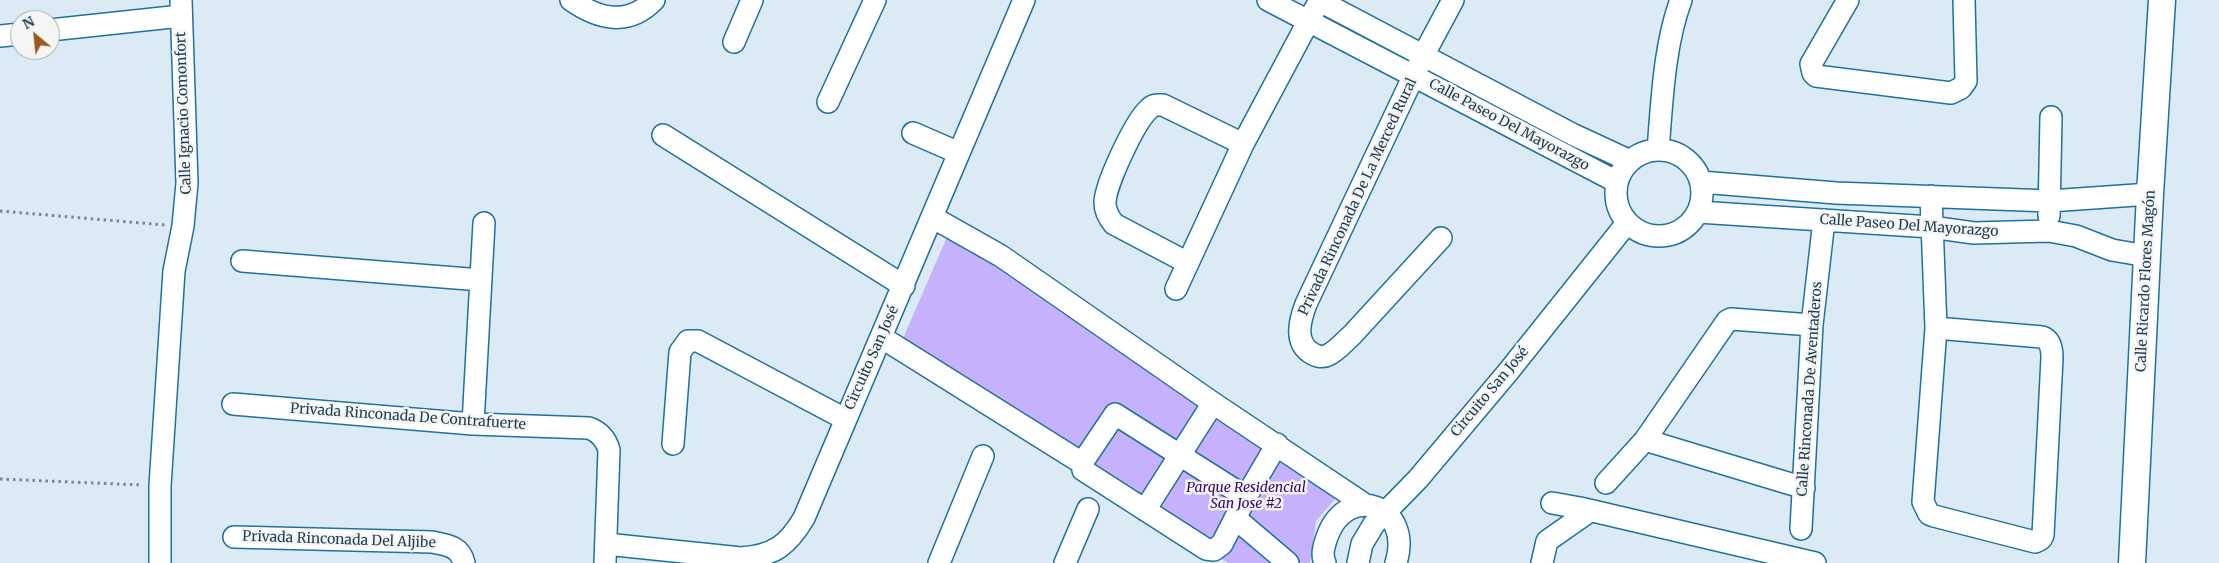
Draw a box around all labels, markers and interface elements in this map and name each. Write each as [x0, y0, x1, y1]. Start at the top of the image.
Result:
north arrow [10, 10, 60, 60]
text: N [19, 12, 38, 33]
street label: Calle Ignacio Comonfort [173, 31, 195, 195]
street label: Privada Rinconada De La Merced Rural [1295, 76, 1421, 318]
street label: Calle Paseo Del Mayorazgo [1426, 76, 1592, 174]
street label: Calle Ricardo Flores Magón [2133, 189, 2159, 373]
street label: Calle Paseo Del Mayorazgo [1819, 211, 1999, 241]
street label: Calle Rinconada De Aventaderos [1794, 281, 1826, 497]
street label: Circuito San José [842, 303, 902, 413]
street label: Circuito San José [1448, 344, 1532, 440]
street label: Privada Rinconada De Contrafuerte [290, 400, 526, 434]
park label: Parque Residencial San Jose #2 [1186, 480, 1306, 512]
street label: Privada Rinconada Del Aljibe [242, 528, 436, 552]

